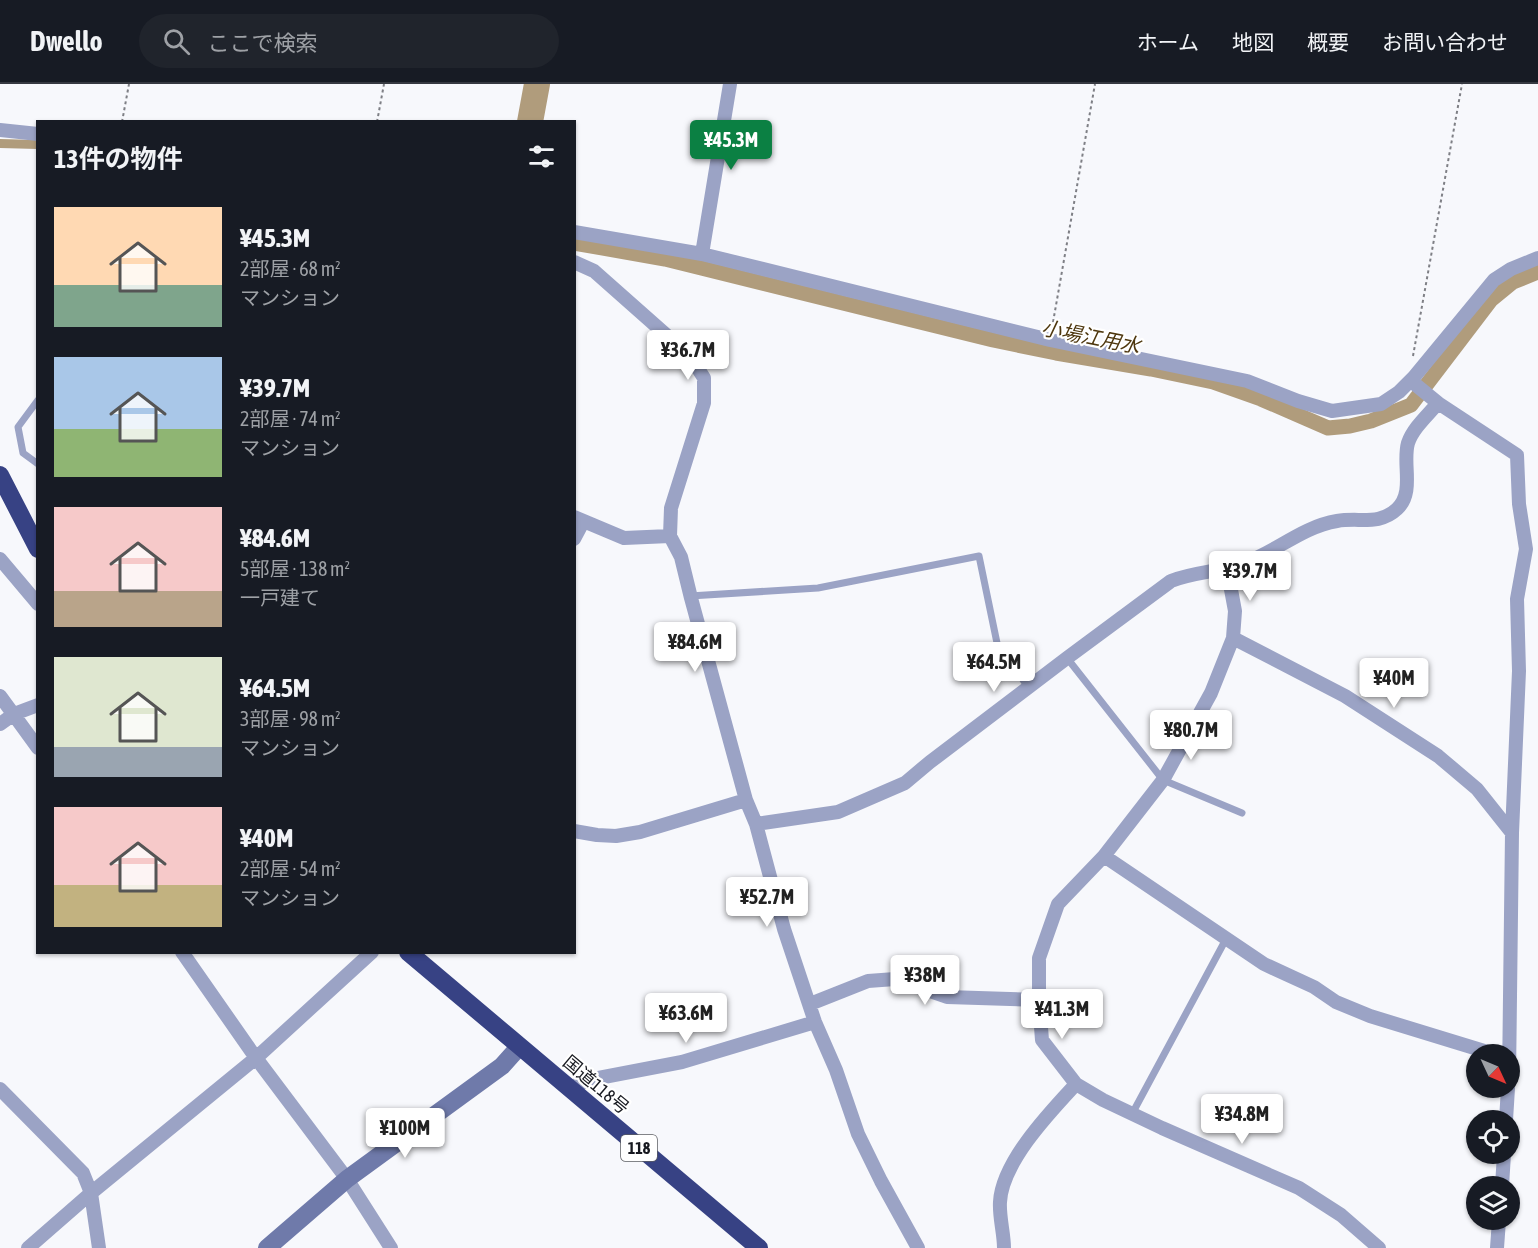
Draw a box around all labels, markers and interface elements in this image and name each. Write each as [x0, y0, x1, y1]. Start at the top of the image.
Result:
search box [139, 14, 559, 68]
text: Dwello [30, 25, 103, 57]
icon: search [160, 25, 193, 58]
text: ここで検索 [208, 30, 318, 56]
text: ホーム [1137, 30, 1199, 54]
text: 地図 [1232, 30, 1274, 54]
text: 概要 [1307, 30, 1349, 54]
text: お問い合わせ [1382, 30, 1508, 54]
pin: ¥45.3M [682, 120, 780, 171]
text: ¥45.3M [704, 128, 758, 151]
icon: filters [525, 140, 558, 173]
text: 13件の物件 [54, 144, 182, 174]
text: ¥45.3M [240, 223, 310, 253]
icon: home [102, 231, 174, 303]
text: 2部屋 · 68 m² [240, 257, 341, 280]
text: マンション [240, 286, 340, 309]
water label: 小場江用水 [1040, 316, 1144, 358]
pin: ¥36.7M [639, 330, 737, 381]
text: ¥36.7M [661, 338, 715, 361]
text: ¥39.7M [240, 373, 310, 403]
icon: home [102, 381, 174, 453]
text: 2部屋 · 74 m² [240, 407, 341, 430]
text: マンション [240, 436, 340, 459]
text: ¥84.6M [240, 523, 310, 553]
icon: home [102, 531, 174, 603]
pin: ¥39.7M [1201, 551, 1299, 602]
text: 5部屋 · 138 m² [240, 557, 350, 580]
text: ¥39.7M [1223, 559, 1277, 582]
text: 一戸建て [240, 586, 320, 609]
pin: ¥84.6M [646, 622, 744, 673]
text: ¥84.6M [668, 630, 722, 653]
pin: ¥64.5M [945, 642, 1043, 693]
text: ¥64.5M [967, 650, 1021, 673]
pin: ¥40M [1358, 658, 1430, 709]
text: ¥40M [1373, 666, 1415, 689]
text: ¥64.5M [240, 673, 310, 703]
icon: home [102, 681, 174, 753]
text: 3部屋 · 98 m² [240, 707, 341, 730]
pin: ¥80.7M [1142, 710, 1240, 761]
text: ¥80.7M [1164, 718, 1218, 741]
text: マンション [240, 736, 340, 759]
text: ¥40M [240, 823, 293, 853]
icon: home [102, 831, 174, 903]
text: 2部屋 · 54 m² [240, 857, 341, 880]
pin: ¥52.7M [718, 877, 816, 928]
text: ¥52.7M [740, 885, 794, 908]
text: マンション [240, 886, 340, 909]
pin: ¥38M [889, 955, 961, 1006]
text: ¥38M [904, 963, 946, 986]
pin: ¥41.3M [1013, 989, 1111, 1040]
pin: ¥63.6M [637, 993, 735, 1044]
text: ¥41.3M [1035, 997, 1089, 1020]
text: ¥63.6M [659, 1001, 713, 1024]
north arrow [1466, 1044, 1520, 1098]
map controls [1466, 1044, 1520, 1230]
street label: 国道118号 [559, 1051, 633, 1118]
pin: ¥34.8M [1193, 1094, 1291, 1145]
text: ¥34.8M [1215, 1102, 1269, 1125]
pin: ¥100M [363, 1108, 447, 1159]
button: locate [1466, 1110, 1520, 1164]
text: ¥100M [380, 1116, 430, 1139]
road number: 118 [621, 1135, 657, 1161]
button: layers [1466, 1176, 1520, 1230]

